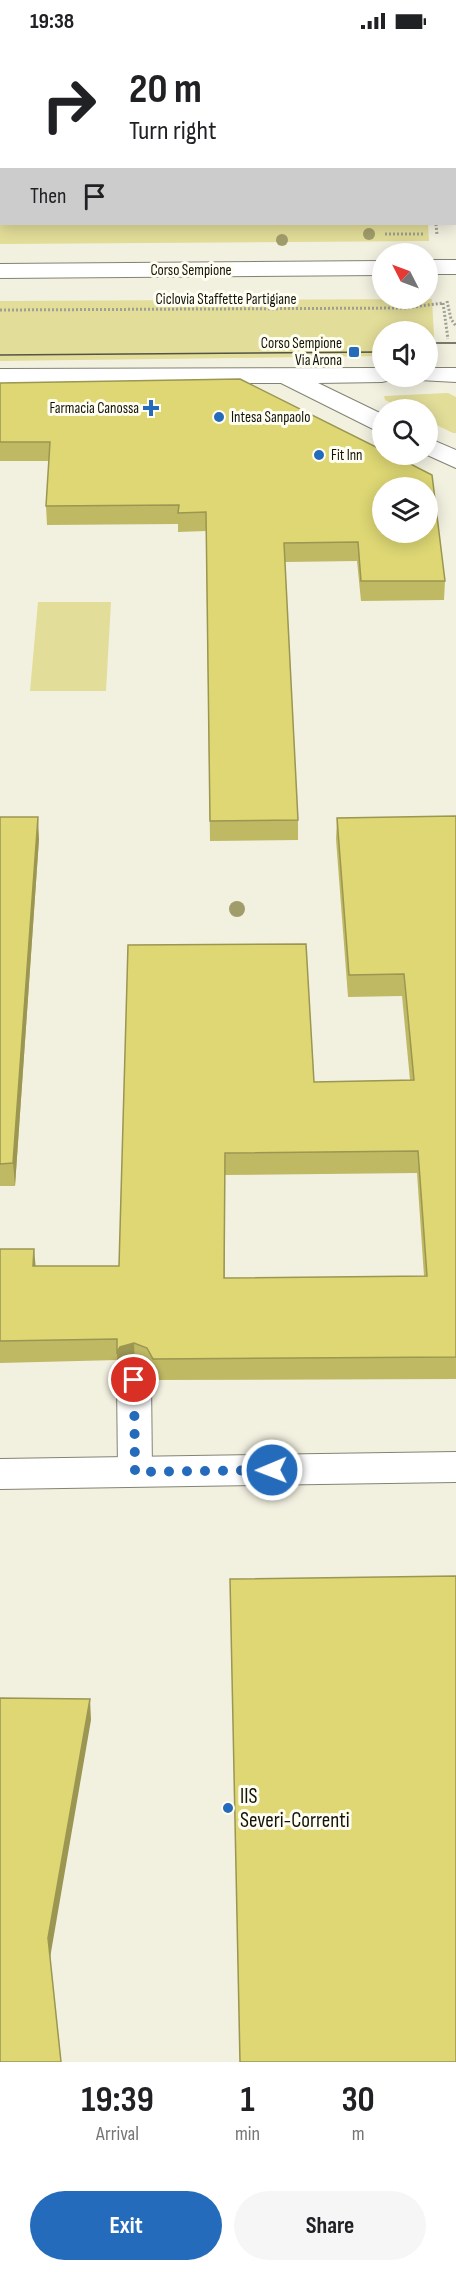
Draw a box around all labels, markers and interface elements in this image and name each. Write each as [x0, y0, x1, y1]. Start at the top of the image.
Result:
text: 19:38 [30, 8, 74, 35]
text: 20 m [129, 64, 202, 115]
icon: right [30, 66, 108, 144]
text: Turn right [129, 115, 216, 147]
icon: arrive [78, 180, 111, 213]
text: Then [30, 183, 66, 210]
north arrow [372, 243, 438, 309]
map controls [372, 243, 438, 543]
street label: Corso Sempione [150, 261, 232, 280]
street label: Ciclovia Staffette Partigiane [156, 290, 296, 309]
button: sound [372, 321, 438, 387]
place label: Corso Sempione Via Arona [261, 334, 342, 370]
marker: Corso Sempione Via Arona [347, 345, 361, 359]
place label: Farmacia Canossa [49, 399, 139, 418]
button: search [372, 399, 438, 465]
marker: Farmacia Canossa [144, 401, 158, 415]
place label: Intesa Sanpaolo [231, 408, 310, 427]
marker: Intesa Sanpaolo [212, 410, 226, 424]
place label: Fit Inn [331, 446, 363, 465]
marker: Fit Inn [312, 448, 326, 462]
button: layers [372, 477, 438, 543]
pin [108, 1354, 159, 1405]
icon: arrive [117, 1363, 150, 1396]
position arrow [240, 1438, 304, 1502]
place label: IIS Severi-Correnti [240, 1784, 350, 1833]
marker: IIS Severi-Correnti [221, 1801, 235, 1815]
text: 19:39 [81, 2079, 154, 2122]
text: 1 [241, 2079, 255, 2122]
text: 30 [341, 2079, 375, 2122]
text: Arrival [96, 2122, 139, 2146]
text: min [235, 2122, 260, 2146]
text: m [352, 2122, 364, 2146]
button: Exit [30, 2191, 222, 2260]
button: Share [234, 2191, 426, 2260]

